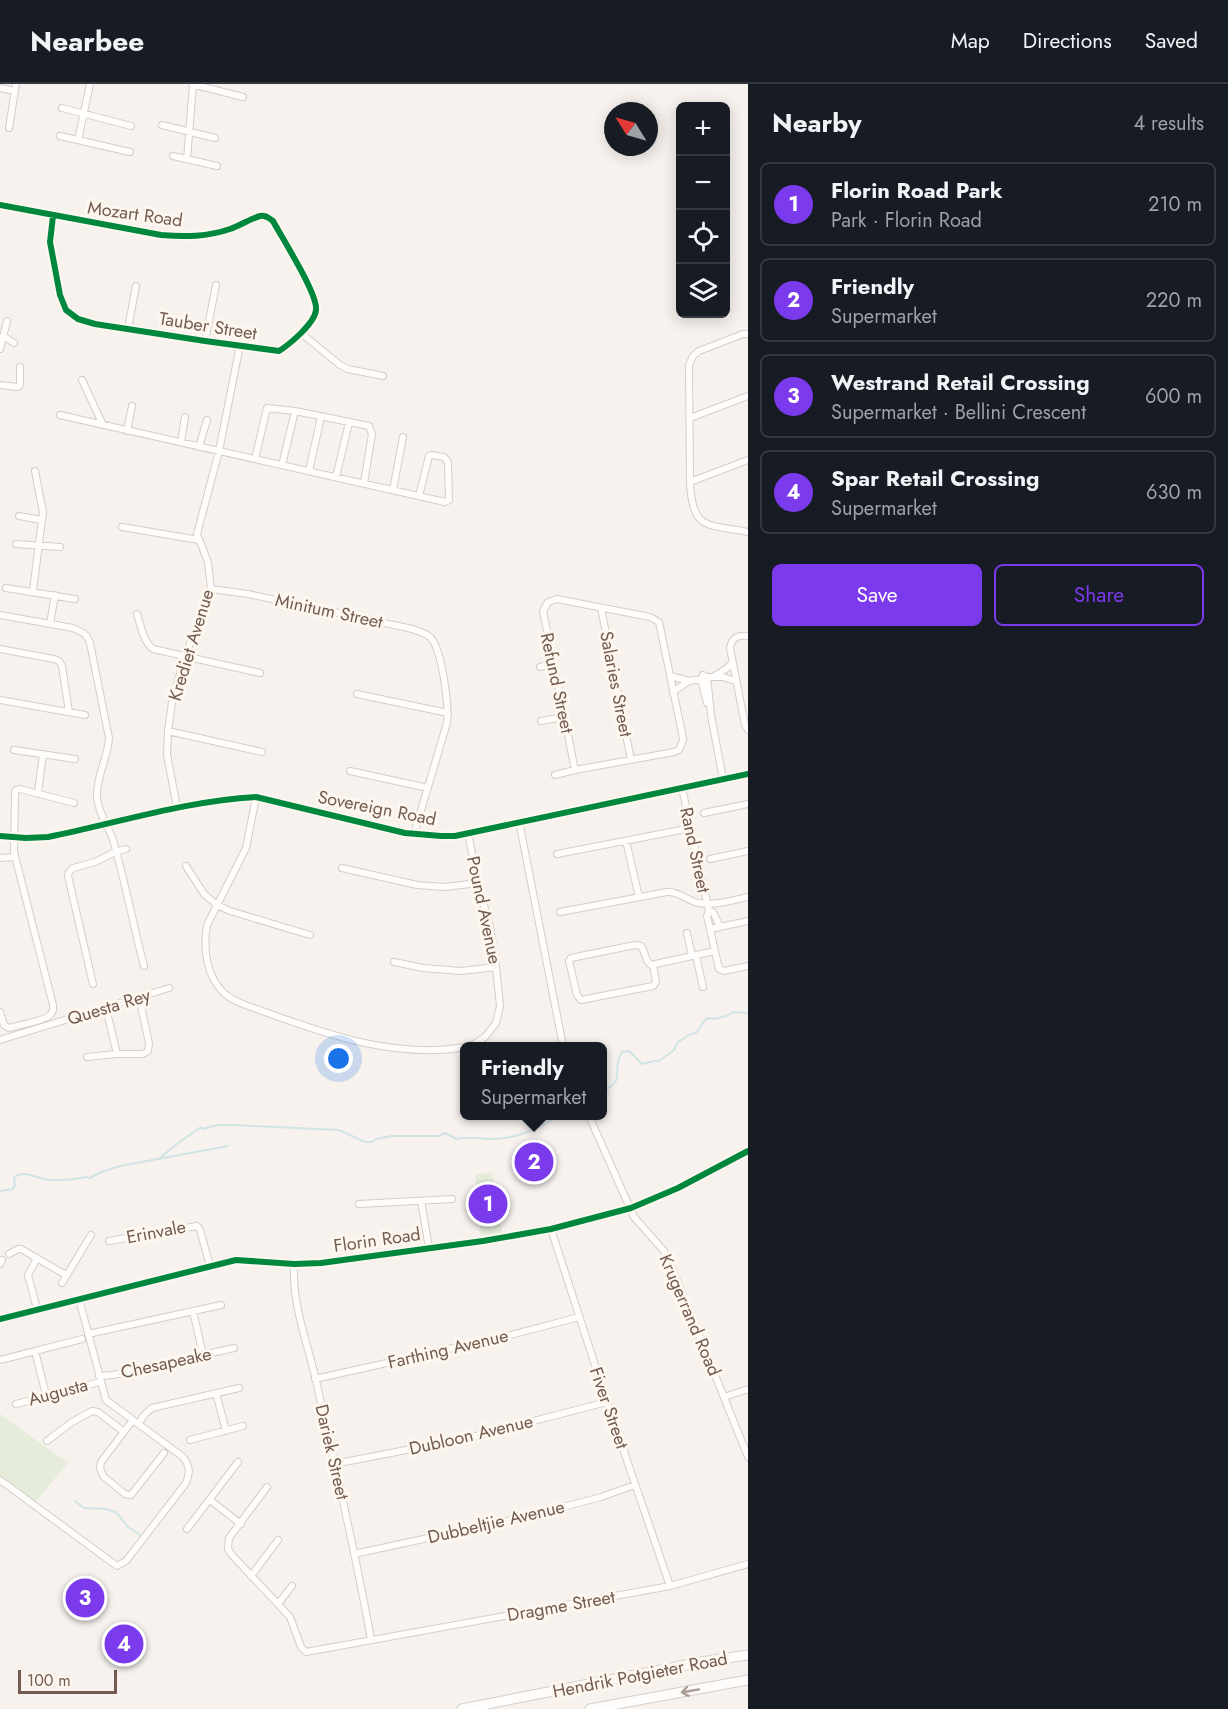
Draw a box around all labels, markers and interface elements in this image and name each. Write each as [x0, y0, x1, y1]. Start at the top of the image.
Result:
text: Nearbee [30, 21, 144, 62]
text: Map [951, 26, 990, 56]
text: Directions [1023, 26, 1112, 56]
text: Saved [1145, 26, 1198, 56]
north arrow [604, 102, 658, 156]
map controls [676, 102, 730, 318]
button: + [676, 102, 730, 156]
text: Nearby [772, 104, 861, 142]
text: 4 results [1133, 109, 1204, 138]
button: − [676, 156, 730, 210]
text: Florin Road Park [831, 174, 1002, 206]
text: 1 [788, 190, 799, 219]
text: 210 m [1148, 190, 1202, 219]
street label: Mozart Road [86, 194, 184, 234]
text: Park · Florin Road [831, 206, 982, 235]
button: locate [676, 210, 730, 264]
button: layers [676, 264, 730, 318]
text: Friendly [831, 270, 914, 302]
text: 2 [787, 286, 800, 315]
text: 220 m [1146, 286, 1202, 315]
text: Supermarket [831, 302, 937, 331]
street label: Tauber Street [157, 305, 259, 347]
text: Westrand Retail Crossing [831, 366, 1090, 398]
text: 3 [787, 382, 800, 411]
text: 600 m [1145, 382, 1202, 411]
text: Supermarket · Bellini Crescent [831, 398, 1086, 427]
text: Spar Retail Crossing [831, 462, 1039, 494]
text: 4 [787, 478, 800, 507]
text: 630 m [1146, 478, 1202, 507]
text: Supermarket [831, 494, 937, 523]
button: Save [772, 564, 982, 626]
button: Share [994, 564, 1204, 626]
street label: Krediet Avenue [162, 586, 220, 704]
street label: Minitum Street [273, 587, 386, 635]
street label: Salaries Street [593, 629, 639, 740]
street label: Refund Street [534, 630, 580, 736]
street label: Sovereign Road [316, 784, 438, 832]
street label: Rand Street [673, 805, 717, 896]
street label: Pound Avenue [460, 854, 508, 966]
street label: Questa Rey [64, 982, 154, 1032]
popup [460, 1042, 607, 1120]
your location [324, 1044, 353, 1073]
text: Friendly [481, 1051, 564, 1083]
text: Supermarket [481, 1083, 586, 1112]
pin: 2 [514, 1140, 554, 1184]
pin: 1 [468, 1182, 508, 1226]
street label: Erinvale [124, 1214, 188, 1250]
street label: Florin Road [332, 1221, 422, 1259]
street label: Krugerrand Road [653, 1250, 727, 1380]
street label: Farthing Avenue [385, 1323, 511, 1375]
street label: Chesapeake [118, 1341, 214, 1385]
street label: Fiver Street [583, 1364, 635, 1453]
street label: Augusta [25, 1372, 91, 1412]
street label: Dariek Street [308, 1402, 356, 1503]
street label: Dubloon Avenue [406, 1408, 536, 1462]
street label: Dubbeltjie Avenue [425, 1494, 567, 1550]
pin: 3 [66, 1576, 104, 1621]
street label: Dragme Street [505, 1584, 618, 1628]
pin: 4 [104, 1622, 144, 1666]
street label: Hendrik Potgieter Road [550, 1645, 730, 1705]
scale bar [18, 1667, 117, 1694]
text: 100 m [27, 1669, 71, 1692]
one-way arrow [681, 1686, 701, 1697]

